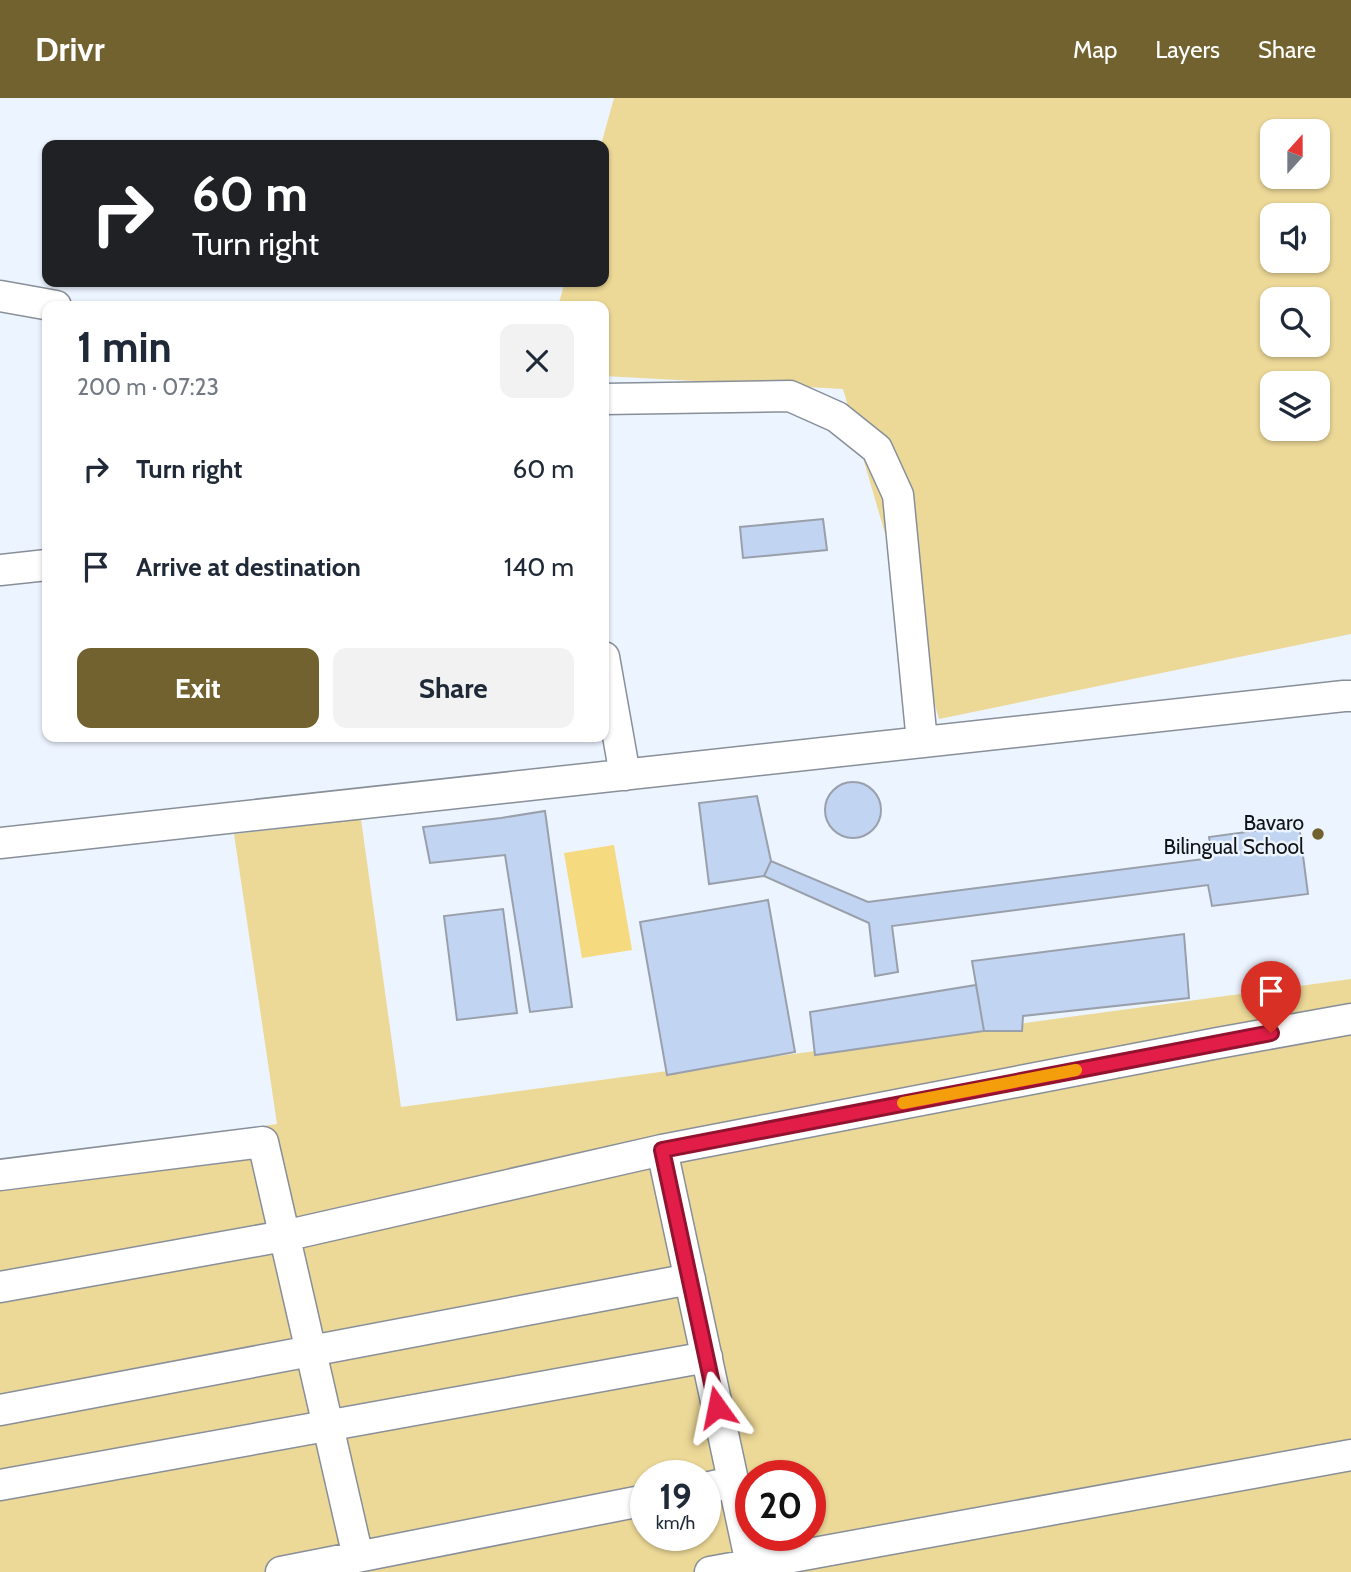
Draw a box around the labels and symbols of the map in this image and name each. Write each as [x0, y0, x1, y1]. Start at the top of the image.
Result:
north arrow [1260, 119, 1330, 189]
place label: Bavaro Bilingual School [1164, 810, 1304, 859]
marker: Bavaro Bilingual School [1310, 826, 1326, 842]
pin [1241, 961, 1301, 1033]
position arrow [680, 1370, 754, 1444]
speed limit sign: 20 [735, 1460, 826, 1551]

